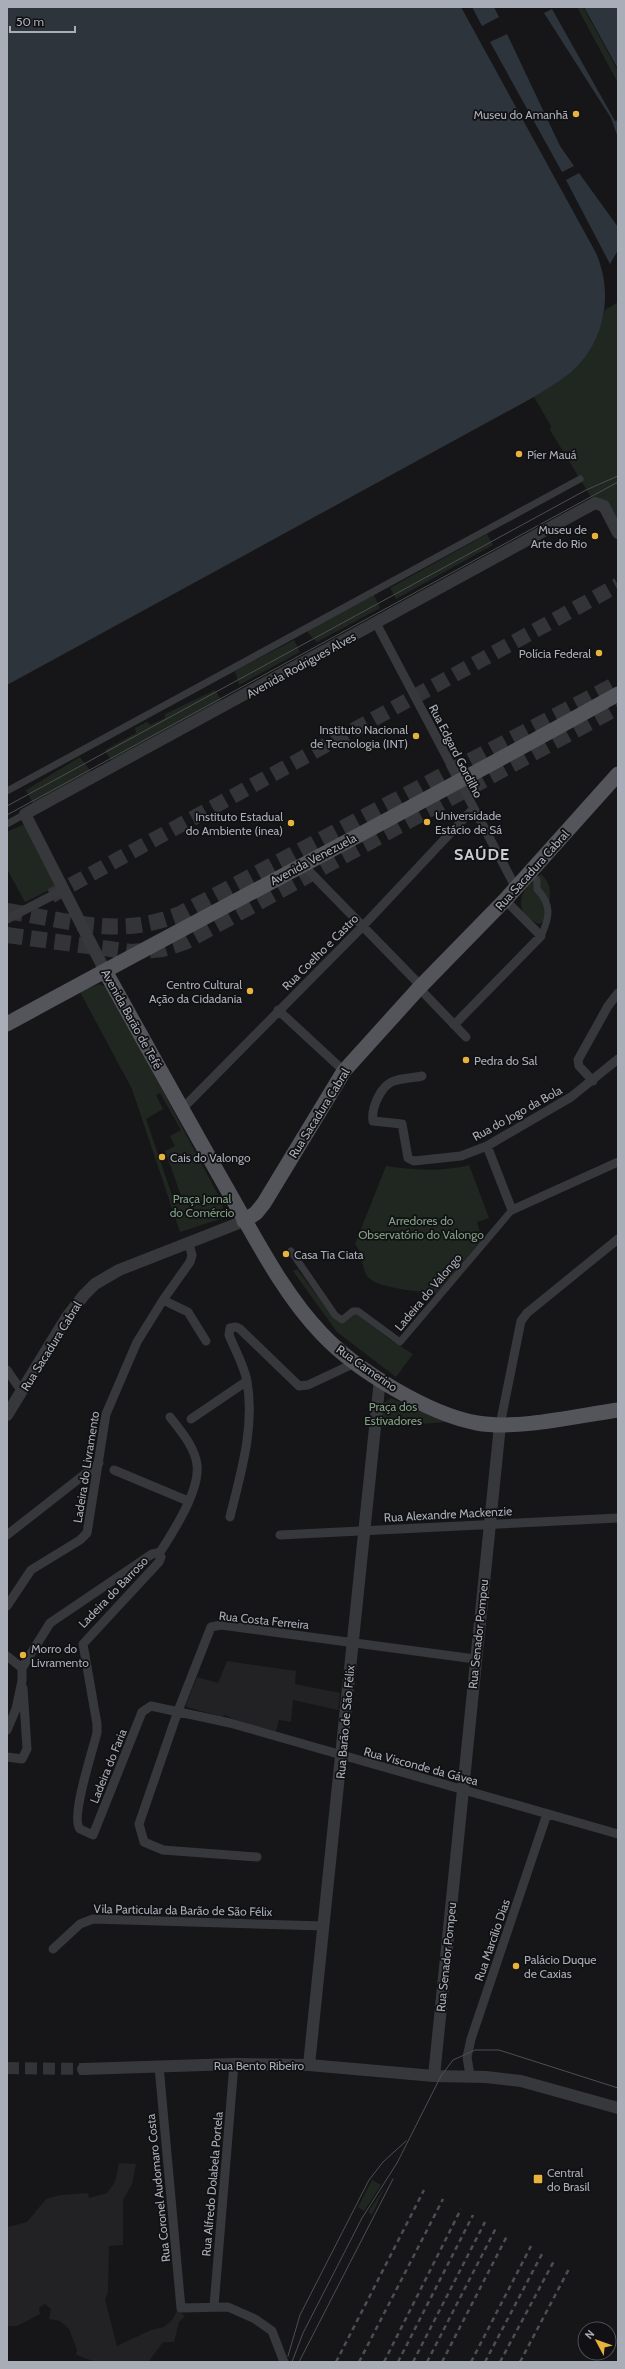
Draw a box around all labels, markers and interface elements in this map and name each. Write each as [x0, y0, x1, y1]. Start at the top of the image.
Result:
scale bar [10, 8, 75, 34]
text: 50 m [16, 14, 44, 29]
place label: Museu do Amanhã [473, 107, 568, 122]
marker: Museu do Amanhã [571, 109, 581, 119]
place label: Píer Mauá [527, 447, 577, 462]
marker: Píer Mauá [514, 449, 524, 459]
place label: Museu de Arte do Rio [531, 522, 587, 551]
marker: Museu de Arte do Rio [590, 531, 600, 541]
street label: Avenida Rodrigues Alves [244, 629, 358, 701]
place label: Polícia Federal [519, 646, 591, 661]
marker: Polícia Federal [594, 648, 604, 658]
street label: Rua Edgard Gordilho [426, 702, 486, 801]
place label: Instituto Nacional de Tecnologia (INT) [310, 722, 408, 751]
marker: Instituto Nacional de Tecnologia (INT) [411, 731, 421, 741]
place label: Universidade Estácio de Sá [435, 808, 502, 837]
place label: Instituto Estadual do Ambiente (inea) [186, 809, 283, 838]
marker: Universidade Estácio de Sá [422, 817, 432, 827]
marker: Instituto Estadual do Ambiente (inea) [286, 818, 296, 828]
street label: Rua Sacadura Cabral [492, 827, 572, 913]
street label: Avenida Venezuela [267, 830, 359, 888]
district label: SAÚDE [454, 845, 510, 864]
street label: Rua Coelho e Castro [279, 910, 362, 993]
street label: Avenida Barão de Tefé [98, 966, 166, 1072]
place label: Centro Cultural Ação da Cidadania [149, 977, 242, 1006]
marker: Centro Cultural Ação da Cidadania [245, 986, 255, 996]
place label: Pedra do Sal [474, 1053, 537, 1068]
marker: Pedra do Sal [461, 1055, 471, 1065]
street label: Rua Sacadura Cabral [285, 1065, 353, 1161]
street label: Rua do Jogo da Bola [470, 1082, 565, 1144]
place label: Cais do Valongo [170, 1150, 251, 1165]
marker: Cais do Valongo [157, 1152, 167, 1162]
park label: Praça Jornal do Comércio [170, 1191, 235, 1220]
park label: Arredores do Observatório do Valongo [358, 1213, 484, 1242]
place label: Casa Tia Ciata [294, 1247, 364, 1262]
marker: Casa Tia Ciata [281, 1249, 291, 1259]
street label: Ladeira do Valongo [391, 1250, 465, 1334]
street label: Rua Sacadura Cabral [17, 1298, 85, 1394]
street label: Rua Camerino [333, 1341, 401, 1395]
park label: Praça dos Estivadores [364, 1399, 422, 1428]
street label: Ladeira do Livramento [70, 1410, 102, 1524]
street label: Rua Alexandre Mackenzie [383, 1503, 513, 1525]
street label: Ladeira do Barroso [75, 1553, 151, 1631]
street label: Rua Senador Pompeu [465, 1578, 491, 1690]
street label: Rua Costa Ferreira [218, 1608, 310, 1632]
place label: Morro do Livramento [31, 1641, 89, 1670]
marker: Morro do Livramento [18, 1650, 28, 1660]
street label: Rua Barão de São Félix [333, 1664, 357, 1779]
street label: Ladeira do Faria [86, 1726, 130, 1805]
street label: Rua Visconde da Gávea [362, 1744, 480, 1789]
street label: Rua Marcílio Dias [471, 1897, 513, 1983]
street label: Vila Particular da Barão de São Félix [94, 1901, 273, 1919]
street label: Rua Senador Pompeu [433, 1901, 459, 2013]
place label: Palácio Duque de Caxias [524, 1952, 596, 1981]
marker: Palácio Duque de Caxias [511, 1961, 521, 1971]
street label: Rua Bento Ribeiro [214, 2058, 305, 2073]
street label: Rua Alfredo Dolabela Portela [198, 2111, 226, 2257]
street label: Rua Coronel Audomaro Costa [143, 2113, 173, 2263]
place label: Central do Brasil [547, 2165, 590, 2194]
marker: Central do Brasil [532, 2173, 544, 2185]
north arrow [577, 2321, 617, 2361]
text: N [582, 2327, 597, 2342]

